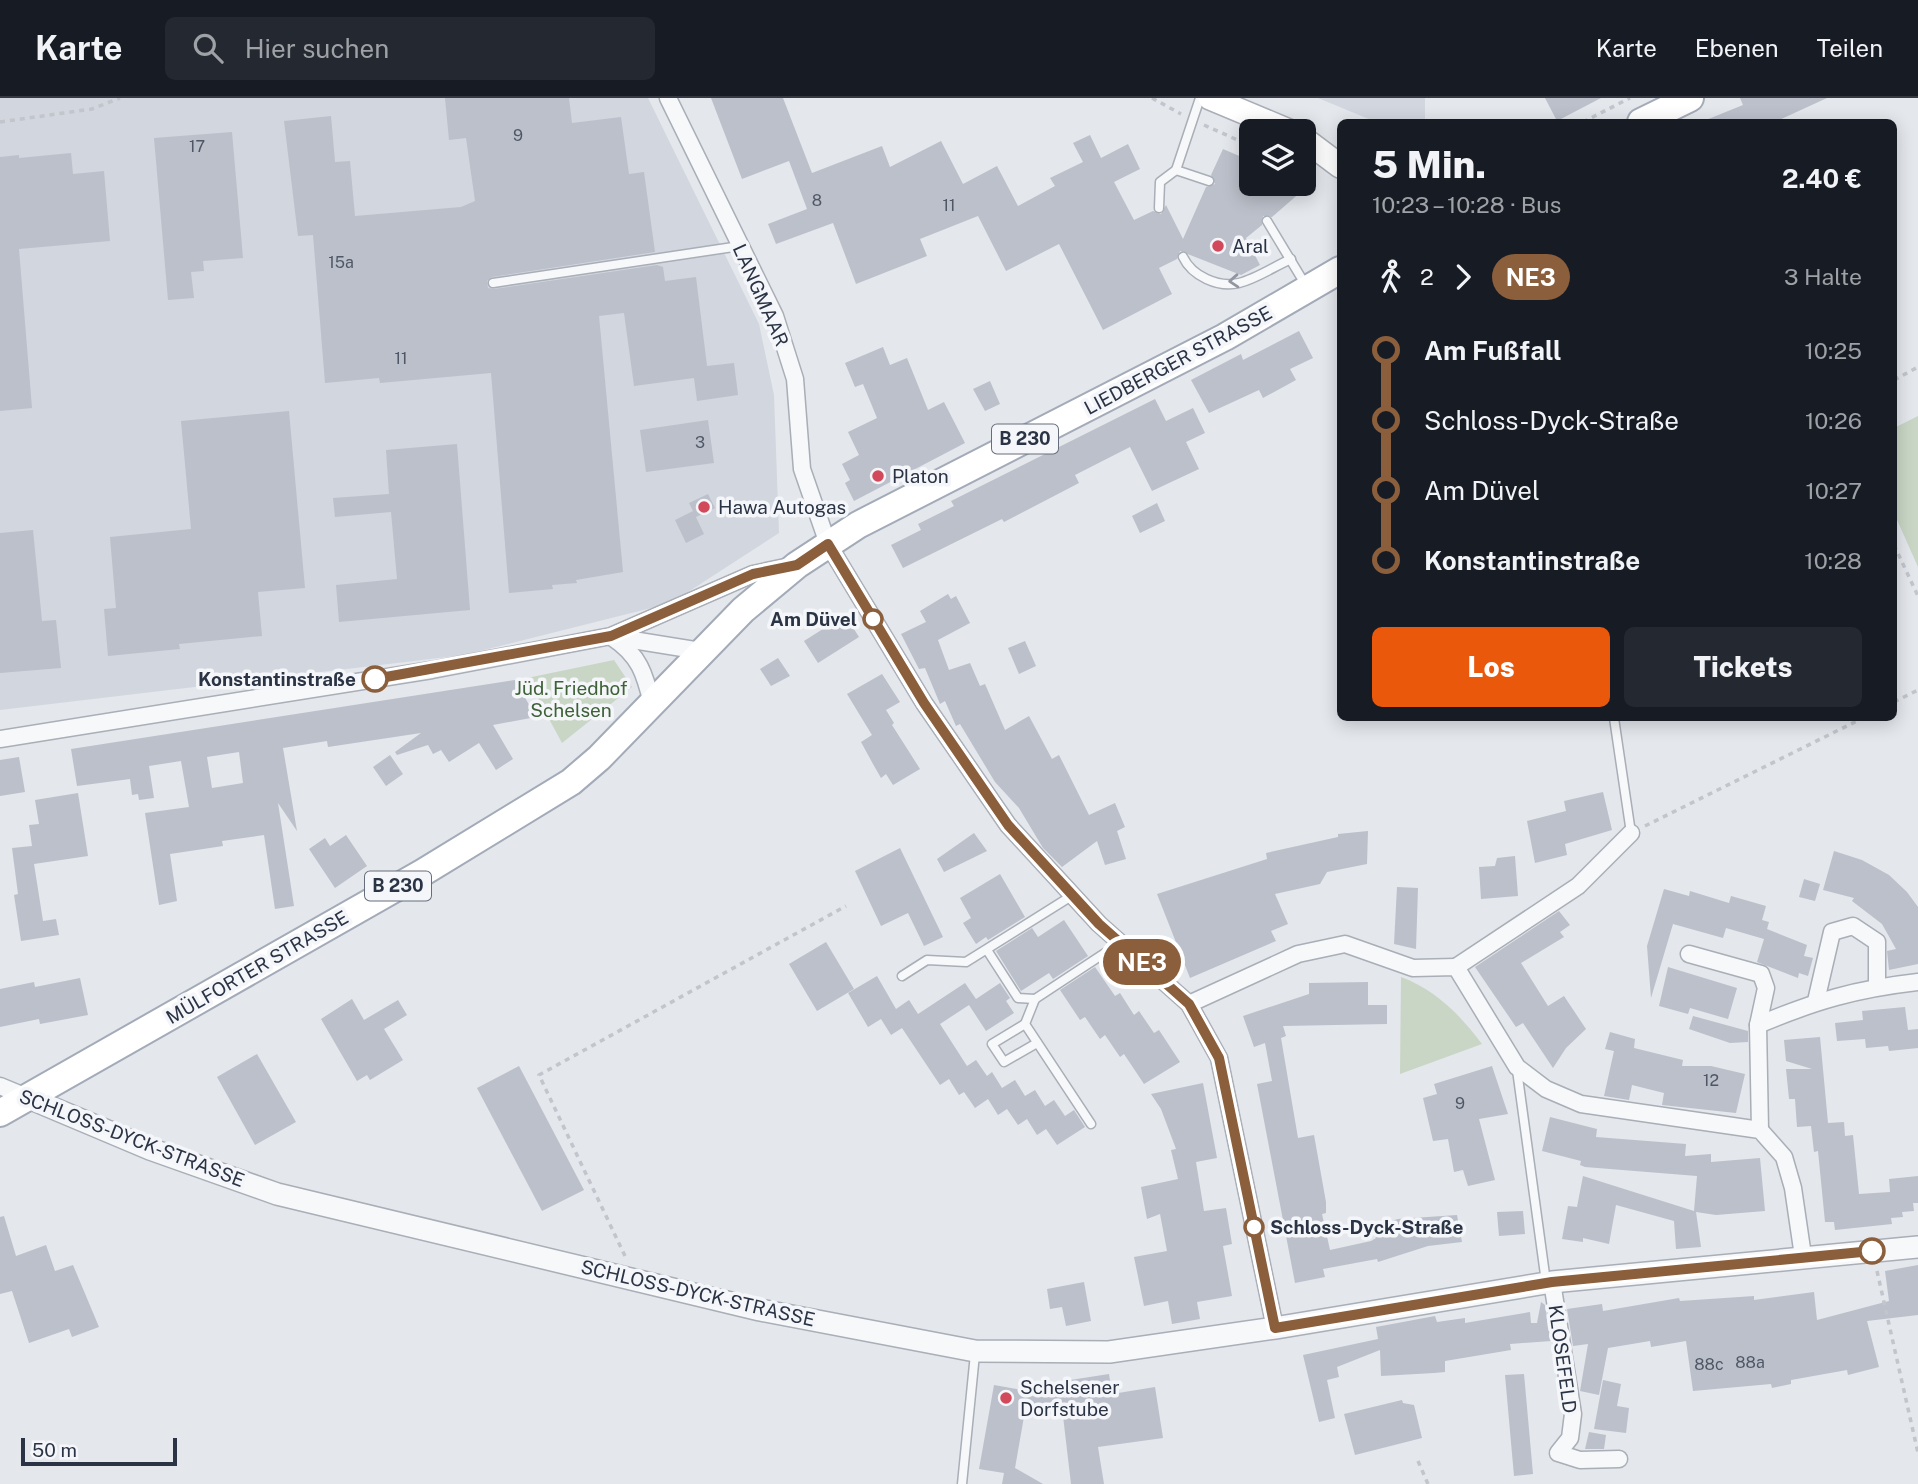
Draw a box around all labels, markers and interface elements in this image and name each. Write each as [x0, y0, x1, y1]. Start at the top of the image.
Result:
search box [165, 17, 655, 80]
text: Karte [35, 29, 123, 67]
icon: search [189, 29, 227, 67]
text: Hier suchen [245, 33, 389, 64]
text: Karte [1596, 34, 1657, 62]
text: Ebenen [1695, 34, 1779, 62]
text: Teilen [1817, 34, 1883, 62]
map controls [1239, 119, 1316, 196]
button: layers [1239, 119, 1316, 196]
house number: 9 [513, 126, 523, 145]
house number: 17 [189, 137, 205, 156]
text: 5 Min. [1372, 142, 1486, 187]
text: 2.40 € [1782, 163, 1862, 194]
house number: 8 [812, 191, 822, 210]
text: 10:23 – 10:28 · Bus [1372, 191, 1561, 218]
house number: 11 [942, 196, 956, 215]
place label: Aral [1232, 235, 1269, 257]
marker: Aral [1210, 238, 1226, 254]
street label: LANGMAAR [729, 240, 793, 350]
house number: 15a [328, 253, 354, 272]
icon: walk [1372, 258, 1410, 296]
icon: forward [1444, 258, 1482, 296]
text: 2 [1420, 263, 1434, 290]
text: NE3 [1506, 263, 1556, 291]
text: 3 Halte [1784, 263, 1862, 290]
one-way arrow [1228, 273, 1239, 288]
street label: LIEDBERGER STRASSE [1080, 301, 1276, 419]
text: Am Fußfall [1424, 335, 1562, 366]
text: 10:25 [1804, 337, 1862, 364]
house number: 11 [394, 349, 408, 368]
text: Schloss-Dyck-Straße [1424, 405, 1679, 436]
text: 10:26 [1805, 407, 1862, 434]
road number: B 230 [992, 424, 1058, 454]
house number: 3 [695, 433, 705, 452]
place label: Platon [892, 465, 949, 487]
marker: Platon [870, 468, 886, 484]
text: Am Düvel [1424, 475, 1540, 506]
text: 10:27 [1805, 477, 1862, 504]
place label: Hawa Autogas [718, 496, 846, 518]
marker: Hawa Autogas [696, 499, 712, 515]
text: Konstantinstraße [1424, 545, 1640, 576]
text: 10:28 [1804, 547, 1862, 574]
place label: Am Düvel [770, 608, 857, 630]
marker: Am Düvel [863, 609, 883, 629]
button: Los [1372, 627, 1610, 707]
button: Tickets [1624, 627, 1862, 707]
marker: Konstantinstraße [362, 666, 388, 692]
place label: Konstantinstraße [198, 668, 356, 690]
park label: Jüd. Friedhof Schelsen [515, 677, 628, 721]
road number: B 230 [365, 872, 431, 900]
street label: MÜLFORTER STRASSE [162, 906, 352, 1028]
line badge: NE3 [1102, 939, 1182, 985]
text: NE3 [1117, 948, 1167, 976]
house number: 12 [1703, 1071, 1719, 1090]
street label: SCHLOSS-DYCK-STRASSE [16, 1085, 248, 1191]
house number: 9 [1455, 1094, 1465, 1113]
place label: Schloss-Dyck-Straße [1270, 1216, 1463, 1238]
marker: Schloss-Dyck-Straße [1244, 1217, 1264, 1237]
unlabelled marker [1859, 1238, 1885, 1264]
street label: SCHLOSS-DYCK-STRASSE [579, 1255, 817, 1331]
street label: KLOSEFELD [1544, 1303, 1582, 1415]
house number: 88a [1735, 1353, 1765, 1372]
house number: 88c [1694, 1355, 1724, 1374]
place label: Schelsener Dorfstube [1020, 1376, 1120, 1420]
marker: Schelsener Dorfstube [998, 1390, 1014, 1406]
scale bar [21, 1435, 177, 1467]
text: 50 m [32, 1439, 77, 1461]

